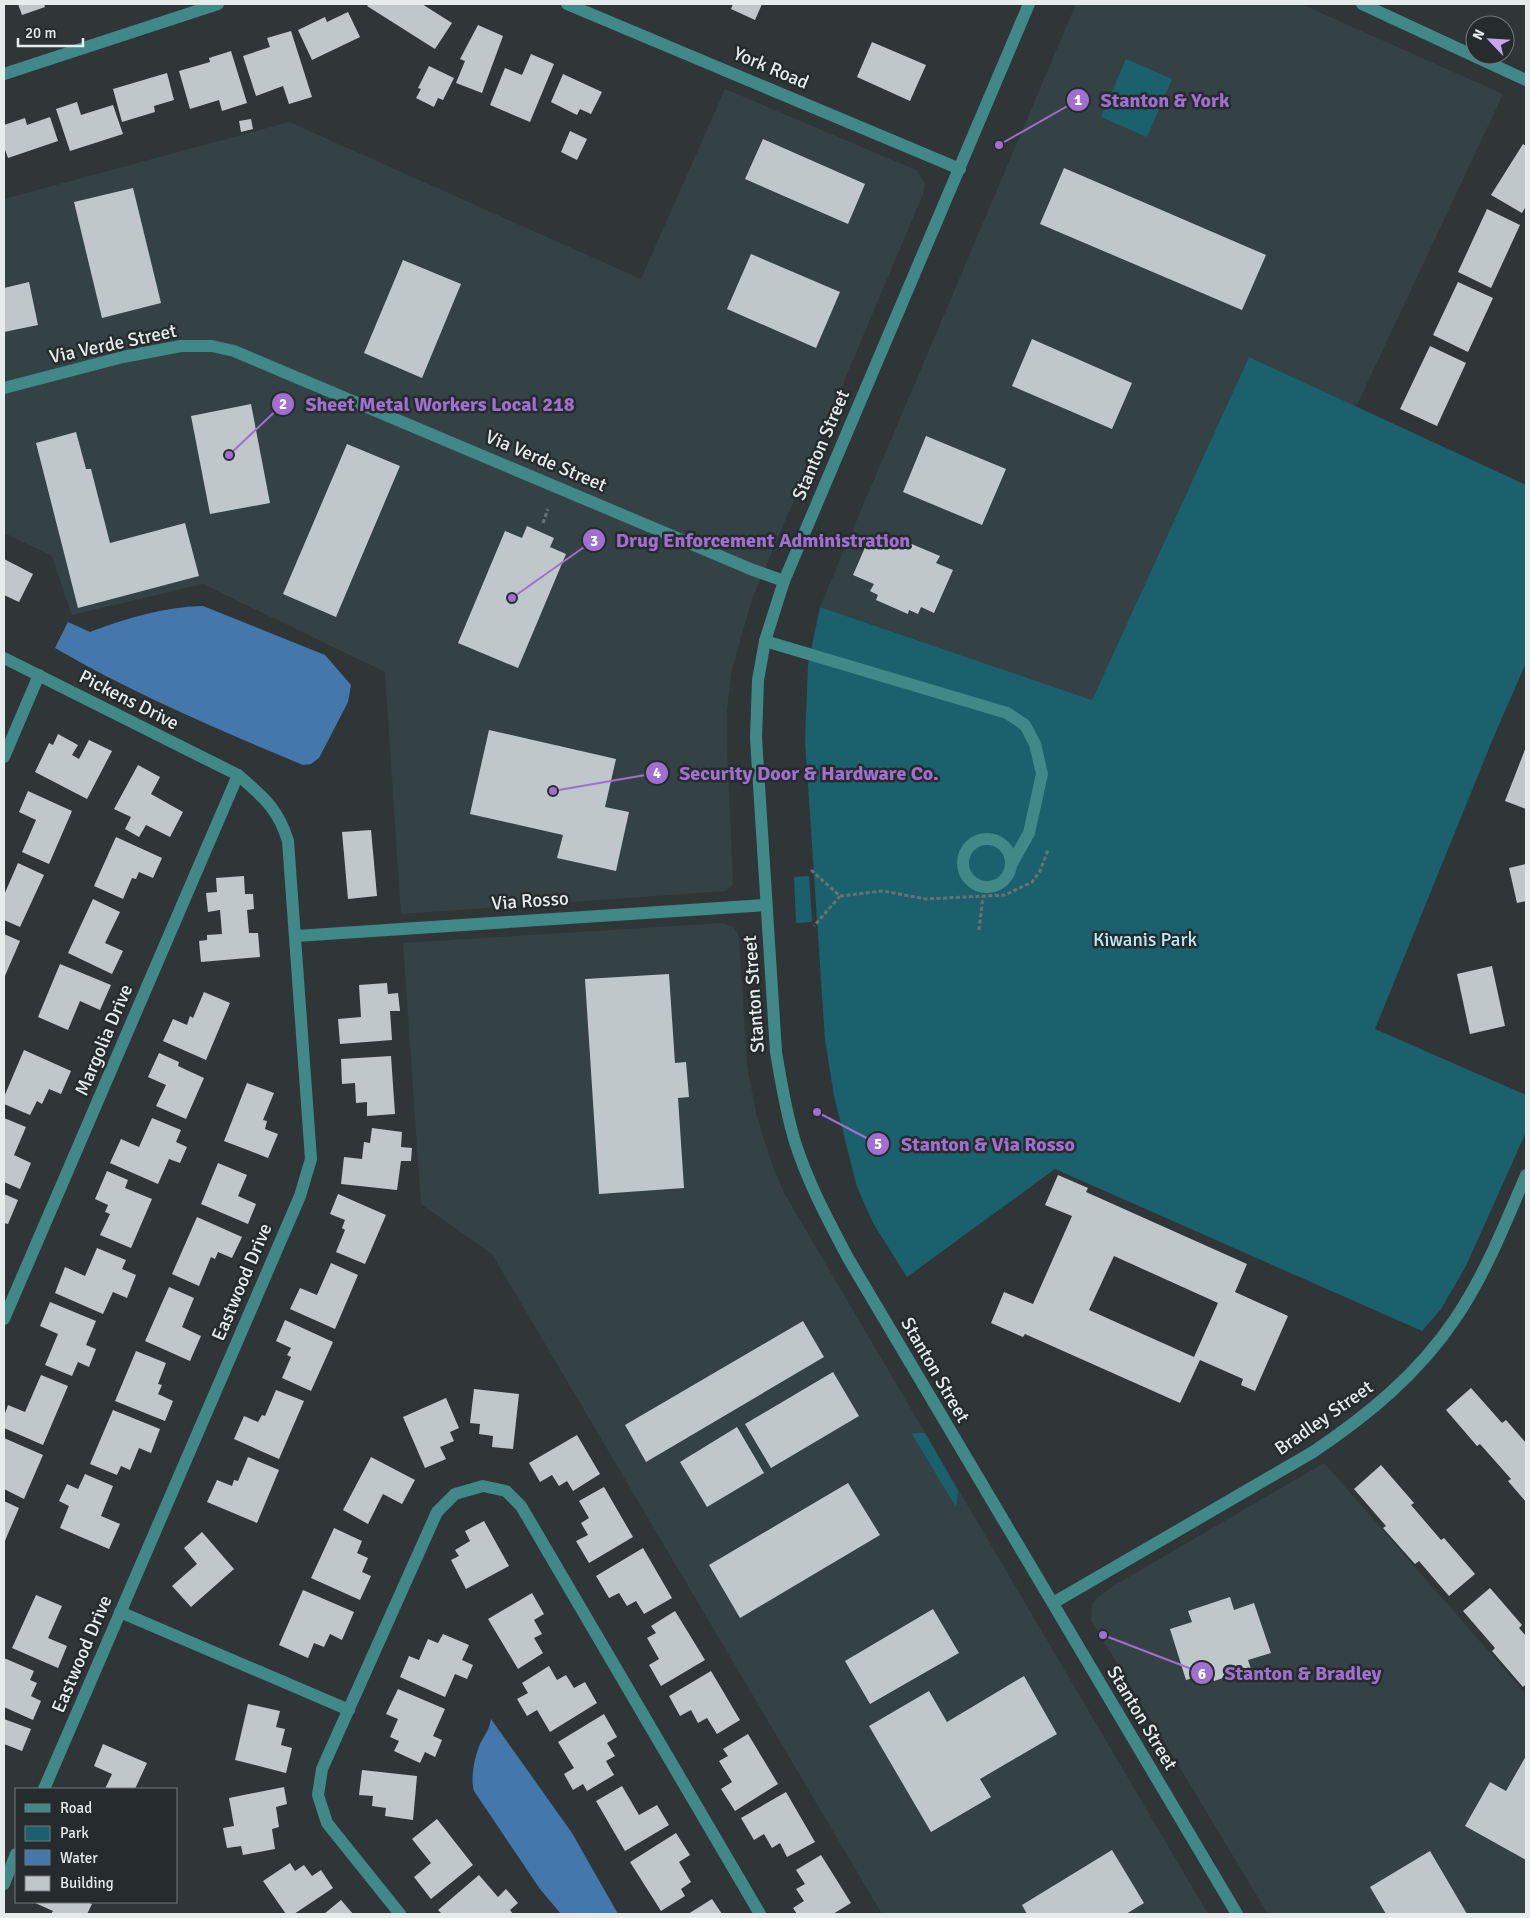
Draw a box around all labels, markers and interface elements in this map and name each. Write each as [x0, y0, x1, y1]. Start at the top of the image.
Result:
scale bar [18, 15, 82, 47]
north arrow [1465, 15, 1515, 65]
text: 20 m [25, 24, 56, 42]
text: N [1469, 27, 1488, 43]
street label: York Road [730, 41, 812, 95]
callout: Stanton & York [1066, 82, 1240, 117]
text: Stanton & York [1101, 88, 1230, 113]
text: 1 [1074, 91, 1082, 109]
street label: Via Verde Street [47, 319, 179, 369]
callout: Sheet Metal Workers Local 218 [270, 386, 584, 421]
street label: Stanton Street [787, 386, 855, 504]
text: Sheet Metal Workers Local 218 [305, 392, 575, 417]
text: 2 [279, 395, 287, 413]
street label: Via Verde Street [482, 425, 611, 497]
callout: Drug Enforcement Administration [581, 523, 921, 558]
text: Drug Enforcement Administration [616, 528, 910, 553]
text: 3 [590, 532, 598, 550]
street label: Pickens Drive [75, 665, 183, 735]
callout: Security Door & Hardware Co. [644, 755, 949, 790]
text: Security Door & Hardware Co. [679, 761, 939, 786]
text: 4 [653, 764, 661, 782]
street label: Via Rosso [491, 886, 570, 916]
park label: Kiwanis Park [1093, 928, 1197, 952]
street label: Stanton Street [738, 934, 770, 1053]
street label: Margolia Drive [70, 981, 138, 1099]
callout: Stanton & Via Rosso [866, 1126, 1084, 1161]
text: Stanton & Via Rosso [901, 1132, 1075, 1157]
text: 5 [874, 1135, 882, 1153]
street label: Eastwood Drive [206, 1220, 278, 1344]
street label: Stanton Street [895, 1313, 975, 1427]
street label: Bradley Street [1270, 1375, 1378, 1461]
street label: Eastwood Drive [46, 1592, 118, 1716]
callout: Stanton & Bradley [1190, 1656, 1392, 1691]
street label: Stanton Street [1101, 1661, 1183, 1775]
text: Stanton & Bradley [1224, 1661, 1382, 1686]
text: 6 [1198, 1665, 1206, 1683]
legend [15, 1788, 178, 1903]
text: Road [60, 1799, 92, 1817]
text: Park [60, 1824, 89, 1842]
text: Water [60, 1849, 98, 1867]
text: Building [60, 1874, 114, 1892]

